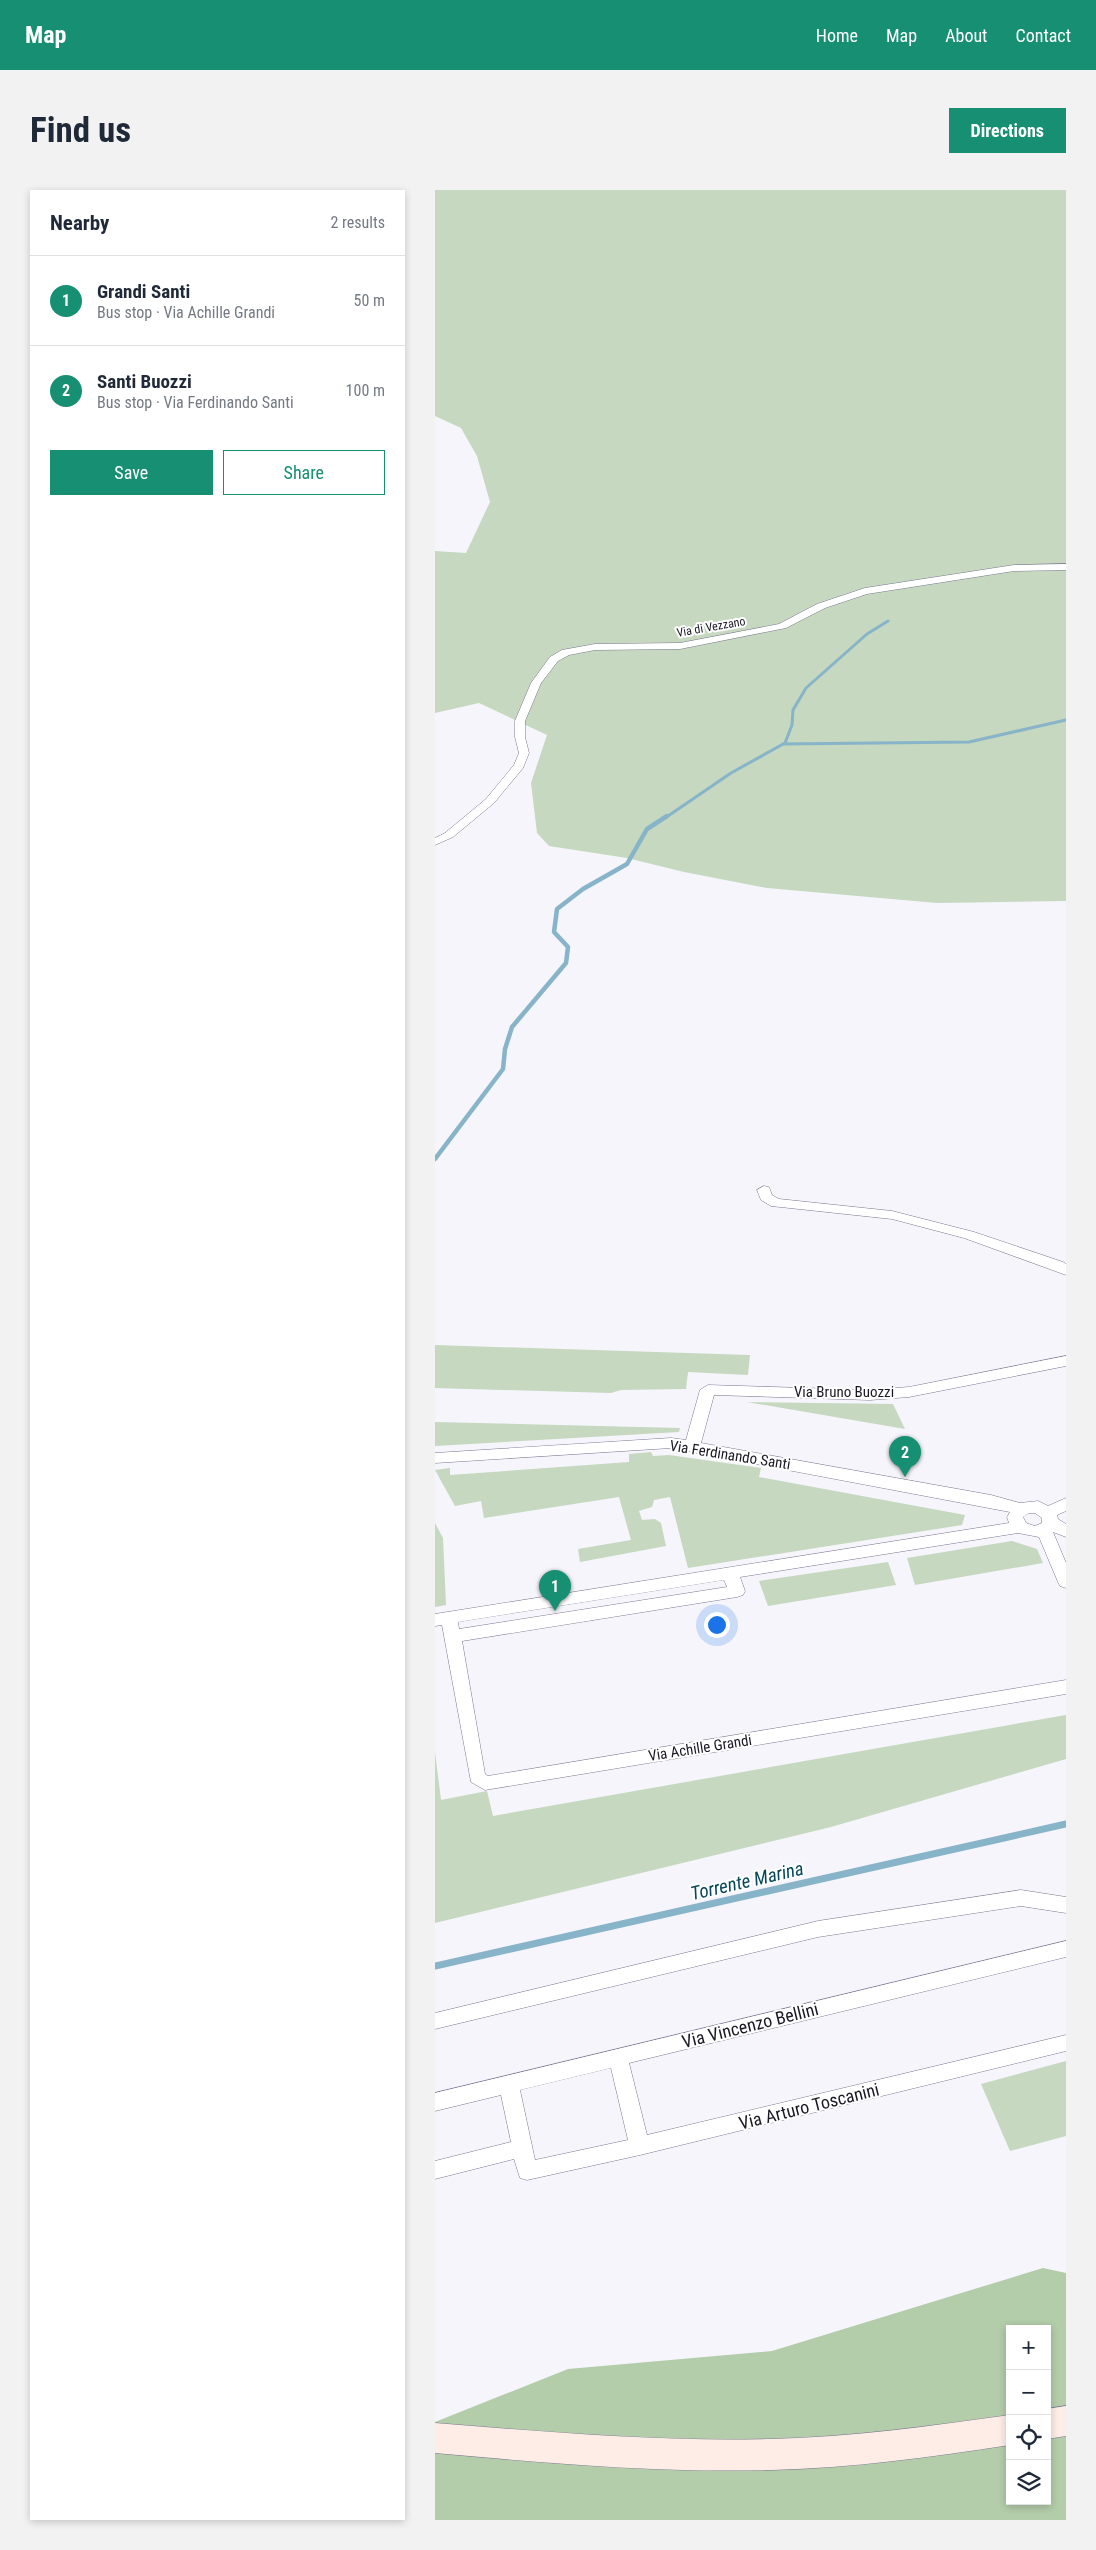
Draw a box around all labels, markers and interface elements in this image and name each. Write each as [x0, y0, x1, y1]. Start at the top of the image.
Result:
text: Map [25, 21, 66, 49]
text: Home [816, 25, 858, 46]
text: Map [886, 25, 917, 46]
text: About [945, 25, 987, 46]
text: Contact [1015, 25, 1071, 46]
button: Directions [949, 108, 1066, 153]
text: Find us [30, 110, 131, 151]
text: Nearby [50, 211, 109, 235]
text: 2 results [330, 213, 385, 232]
text: Grandi Santi [97, 280, 190, 303]
text: 1 [62, 291, 70, 310]
text: 50 m [353, 291, 385, 310]
text: Bus stop · Via Achille Grandi [97, 303, 275, 322]
text: Santi Buozzi [97, 370, 192, 393]
text: 2 [62, 381, 70, 400]
text: 100 m [346, 381, 385, 400]
text: Bus stop · Via Ferdinando Santi [97, 393, 294, 412]
button: Save [50, 450, 213, 495]
button: Share [223, 450, 385, 495]
street label: Via di Vezzano [675, 614, 747, 640]
street label: Via Bruno Buozzi [794, 1383, 894, 1401]
pin: 2 [889, 1436, 921, 1477]
street label: Via Ferdinando Santi [668, 1437, 792, 1473]
pin: 1 [539, 1570, 571, 1611]
your location [704, 1612, 730, 1638]
street label: Via Achille Grandi [647, 1731, 753, 1765]
water label: Torrente Marina [688, 1857, 806, 1905]
street label: Via Vincenzo Bellini [680, 1998, 820, 2052]
street label: Via Arturo Toscanini [737, 2078, 881, 2134]
map controls [1006, 2325, 1051, 2505]
button: + [1006, 2325, 1051, 2370]
button: − [1006, 2370, 1051, 2415]
button: locate [1006, 2415, 1051, 2460]
button: layers [1006, 2460, 1051, 2505]

